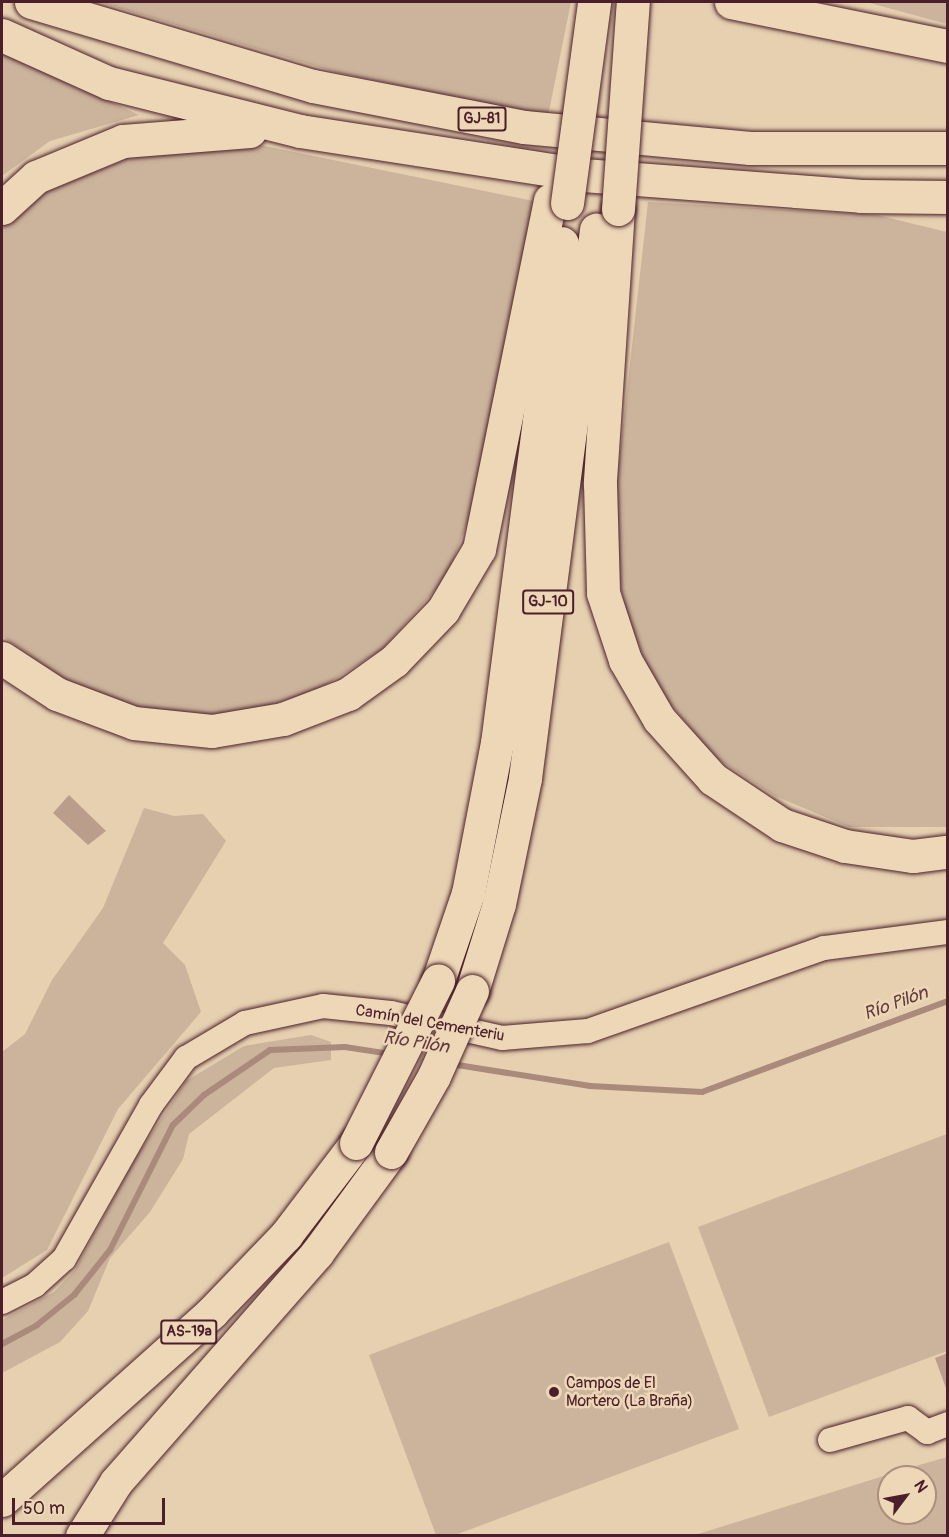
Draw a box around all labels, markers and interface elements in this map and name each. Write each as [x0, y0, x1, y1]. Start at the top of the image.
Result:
road number: GJ-81 [456, 107, 508, 131]
road number: GJ-10 [521, 590, 575, 614]
water label: Río Pilón [861, 982, 931, 1026]
street label: Camín del Cementeriu [354, 1000, 506, 1046]
water label: Río Pilón [381, 1027, 451, 1059]
road number: AS-19a [159, 1320, 219, 1344]
place label: Campos de El Mortero (La Braña) [566, 1373, 693, 1411]
marker: Campos de El Mortero (La Braña) [547, 1385, 561, 1399]
north arrow [877, 1465, 937, 1525]
text: N [909, 1477, 932, 1496]
scale bar [15, 1486, 168, 1524]
text: 50 m [23, 1497, 65, 1520]

